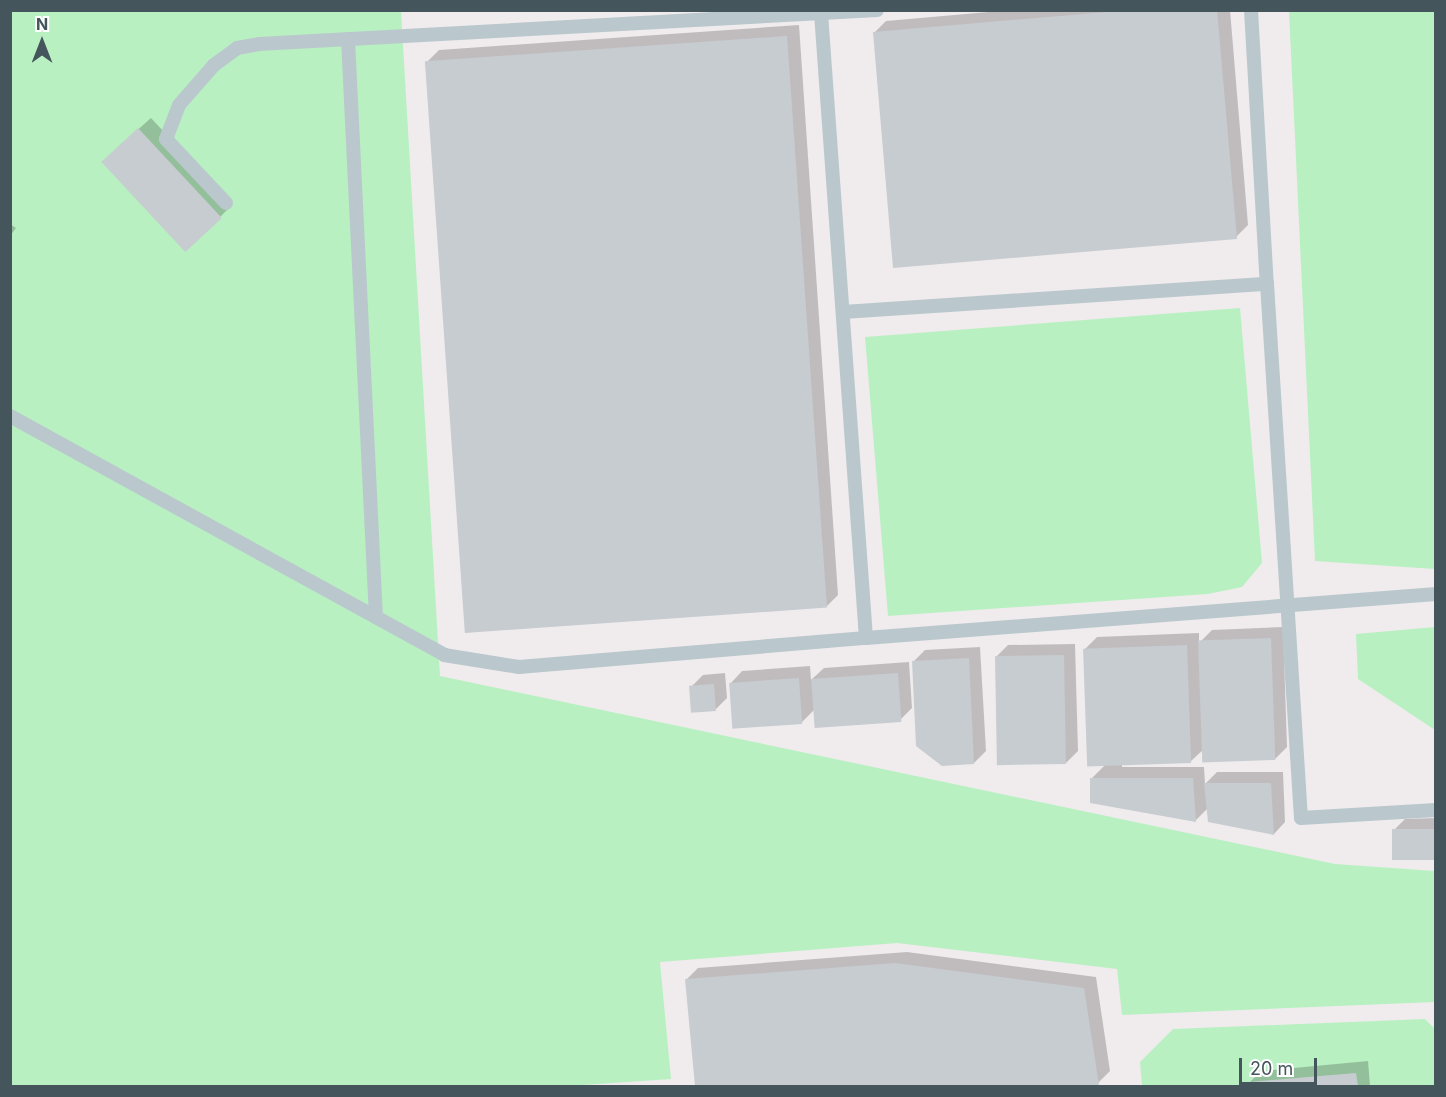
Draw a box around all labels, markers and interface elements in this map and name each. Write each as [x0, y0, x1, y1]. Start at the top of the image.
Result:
north arrow [12, 12, 72, 72]
text: N [36, 14, 48, 34]
scale bar [1242, 1046, 1320, 1084]
text: 20 m [1250, 1058, 1293, 1079]

